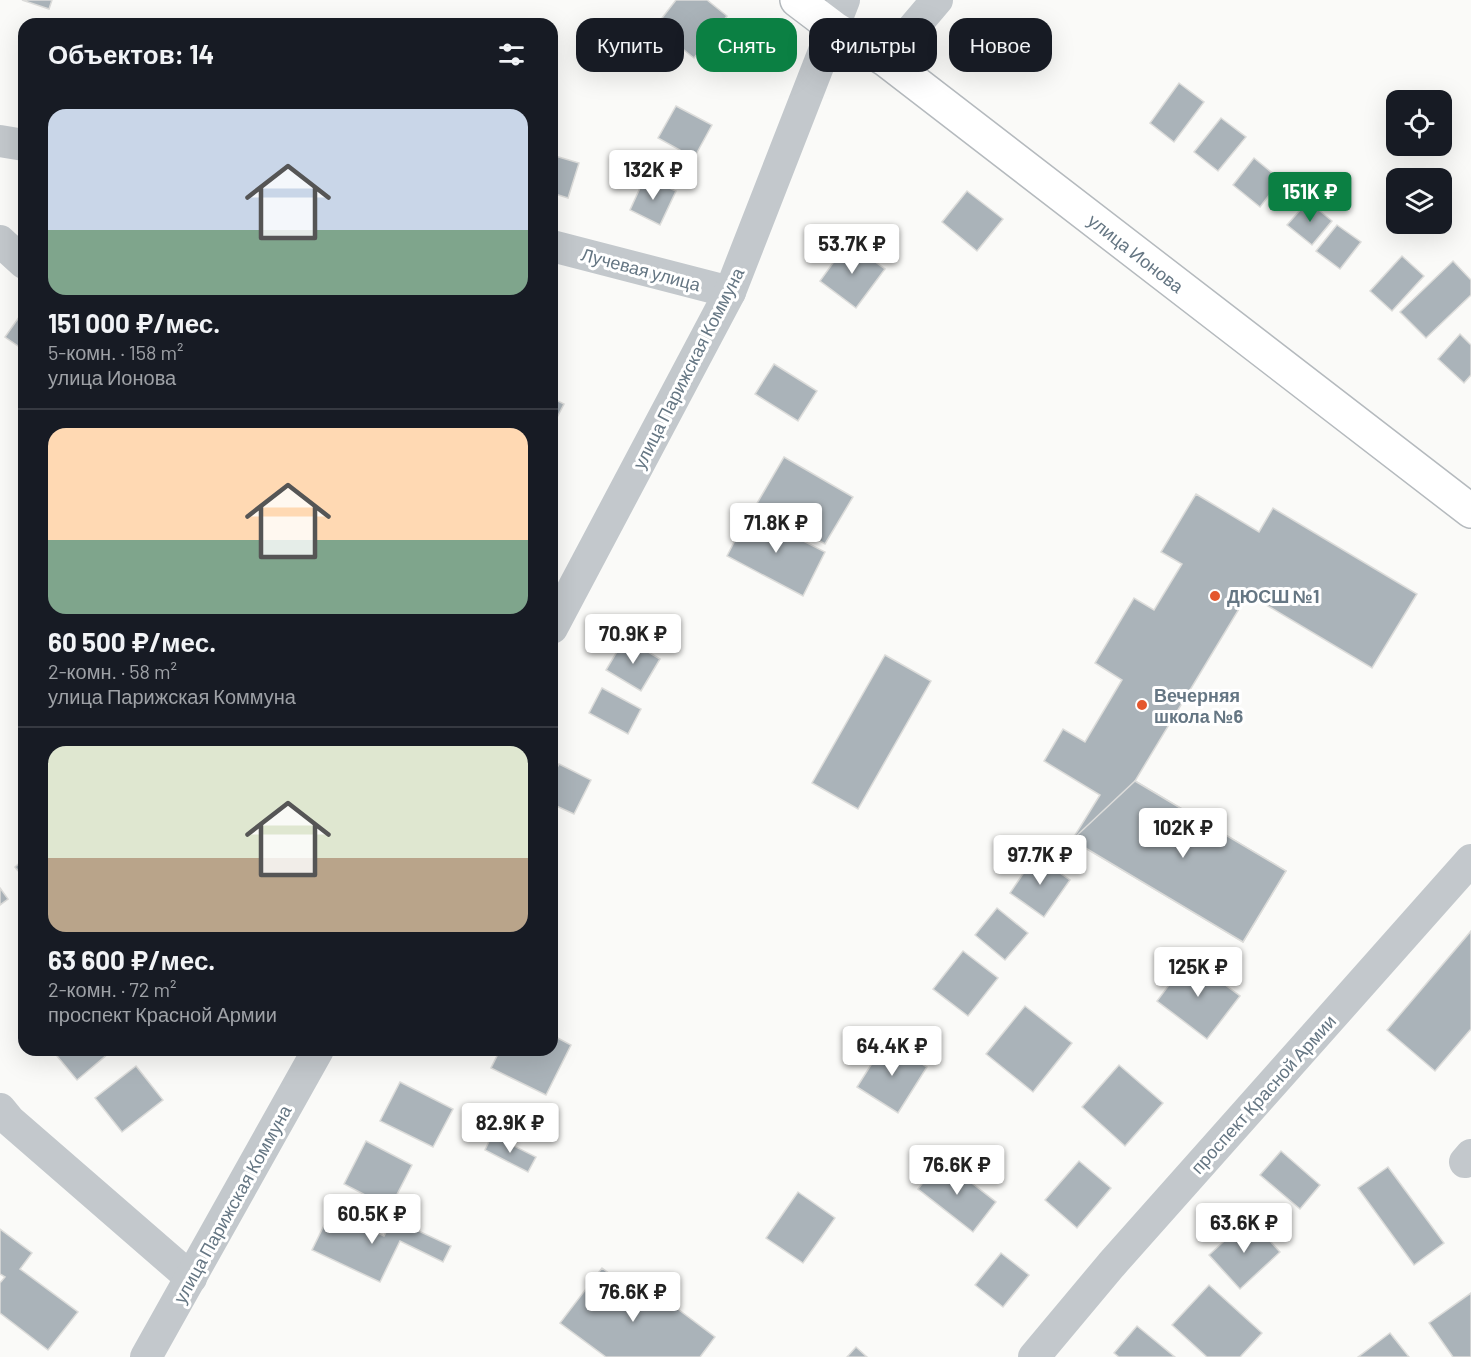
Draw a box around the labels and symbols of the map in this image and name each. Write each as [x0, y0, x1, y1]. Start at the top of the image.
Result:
pin: 132K ₽ [604, 150, 702, 201]
pin: 151K ₽ [1261, 172, 1359, 223]
street label: улица Ионова [1084, 209, 1189, 298]
pin: 53.7K ₽ [797, 224, 907, 275]
street label: Лучевая улица [579, 243, 704, 296]
street label: улица Парижская Коммуна [628, 263, 749, 472]
pin: 71.8K ₽ [721, 503, 831, 554]
place label: ДЮСШ №1 [1227, 585, 1319, 607]
marker: ДЮСШ №1 [1208, 589, 1222, 603]
pin: 70.9K ₽ [578, 614, 688, 665]
place label: Вечерняя школа №6 [1154, 684, 1243, 727]
marker: Вечерняя школа №6 [1135, 698, 1149, 712]
pin: 102K ₽ [1134, 808, 1232, 859]
pin: 97.7K ₽ [985, 835, 1095, 886]
pin: 125K ₽ [1149, 947, 1247, 998]
street label: проспект Красной Армии [1186, 1010, 1340, 1178]
pin: 64.4K ₽ [837, 1026, 947, 1077]
street label: улица Парижская Коммуна [168, 1100, 296, 1307]
pin: 82.9K ₽ [455, 1103, 565, 1154]
pin: 76.6K ₽ [902, 1145, 1012, 1196]
pin: 60.5K ₽ [317, 1194, 427, 1245]
pin: 63.6K ₽ [1189, 1203, 1299, 1254]
pin: 76.6K ₽ [578, 1272, 688, 1323]

